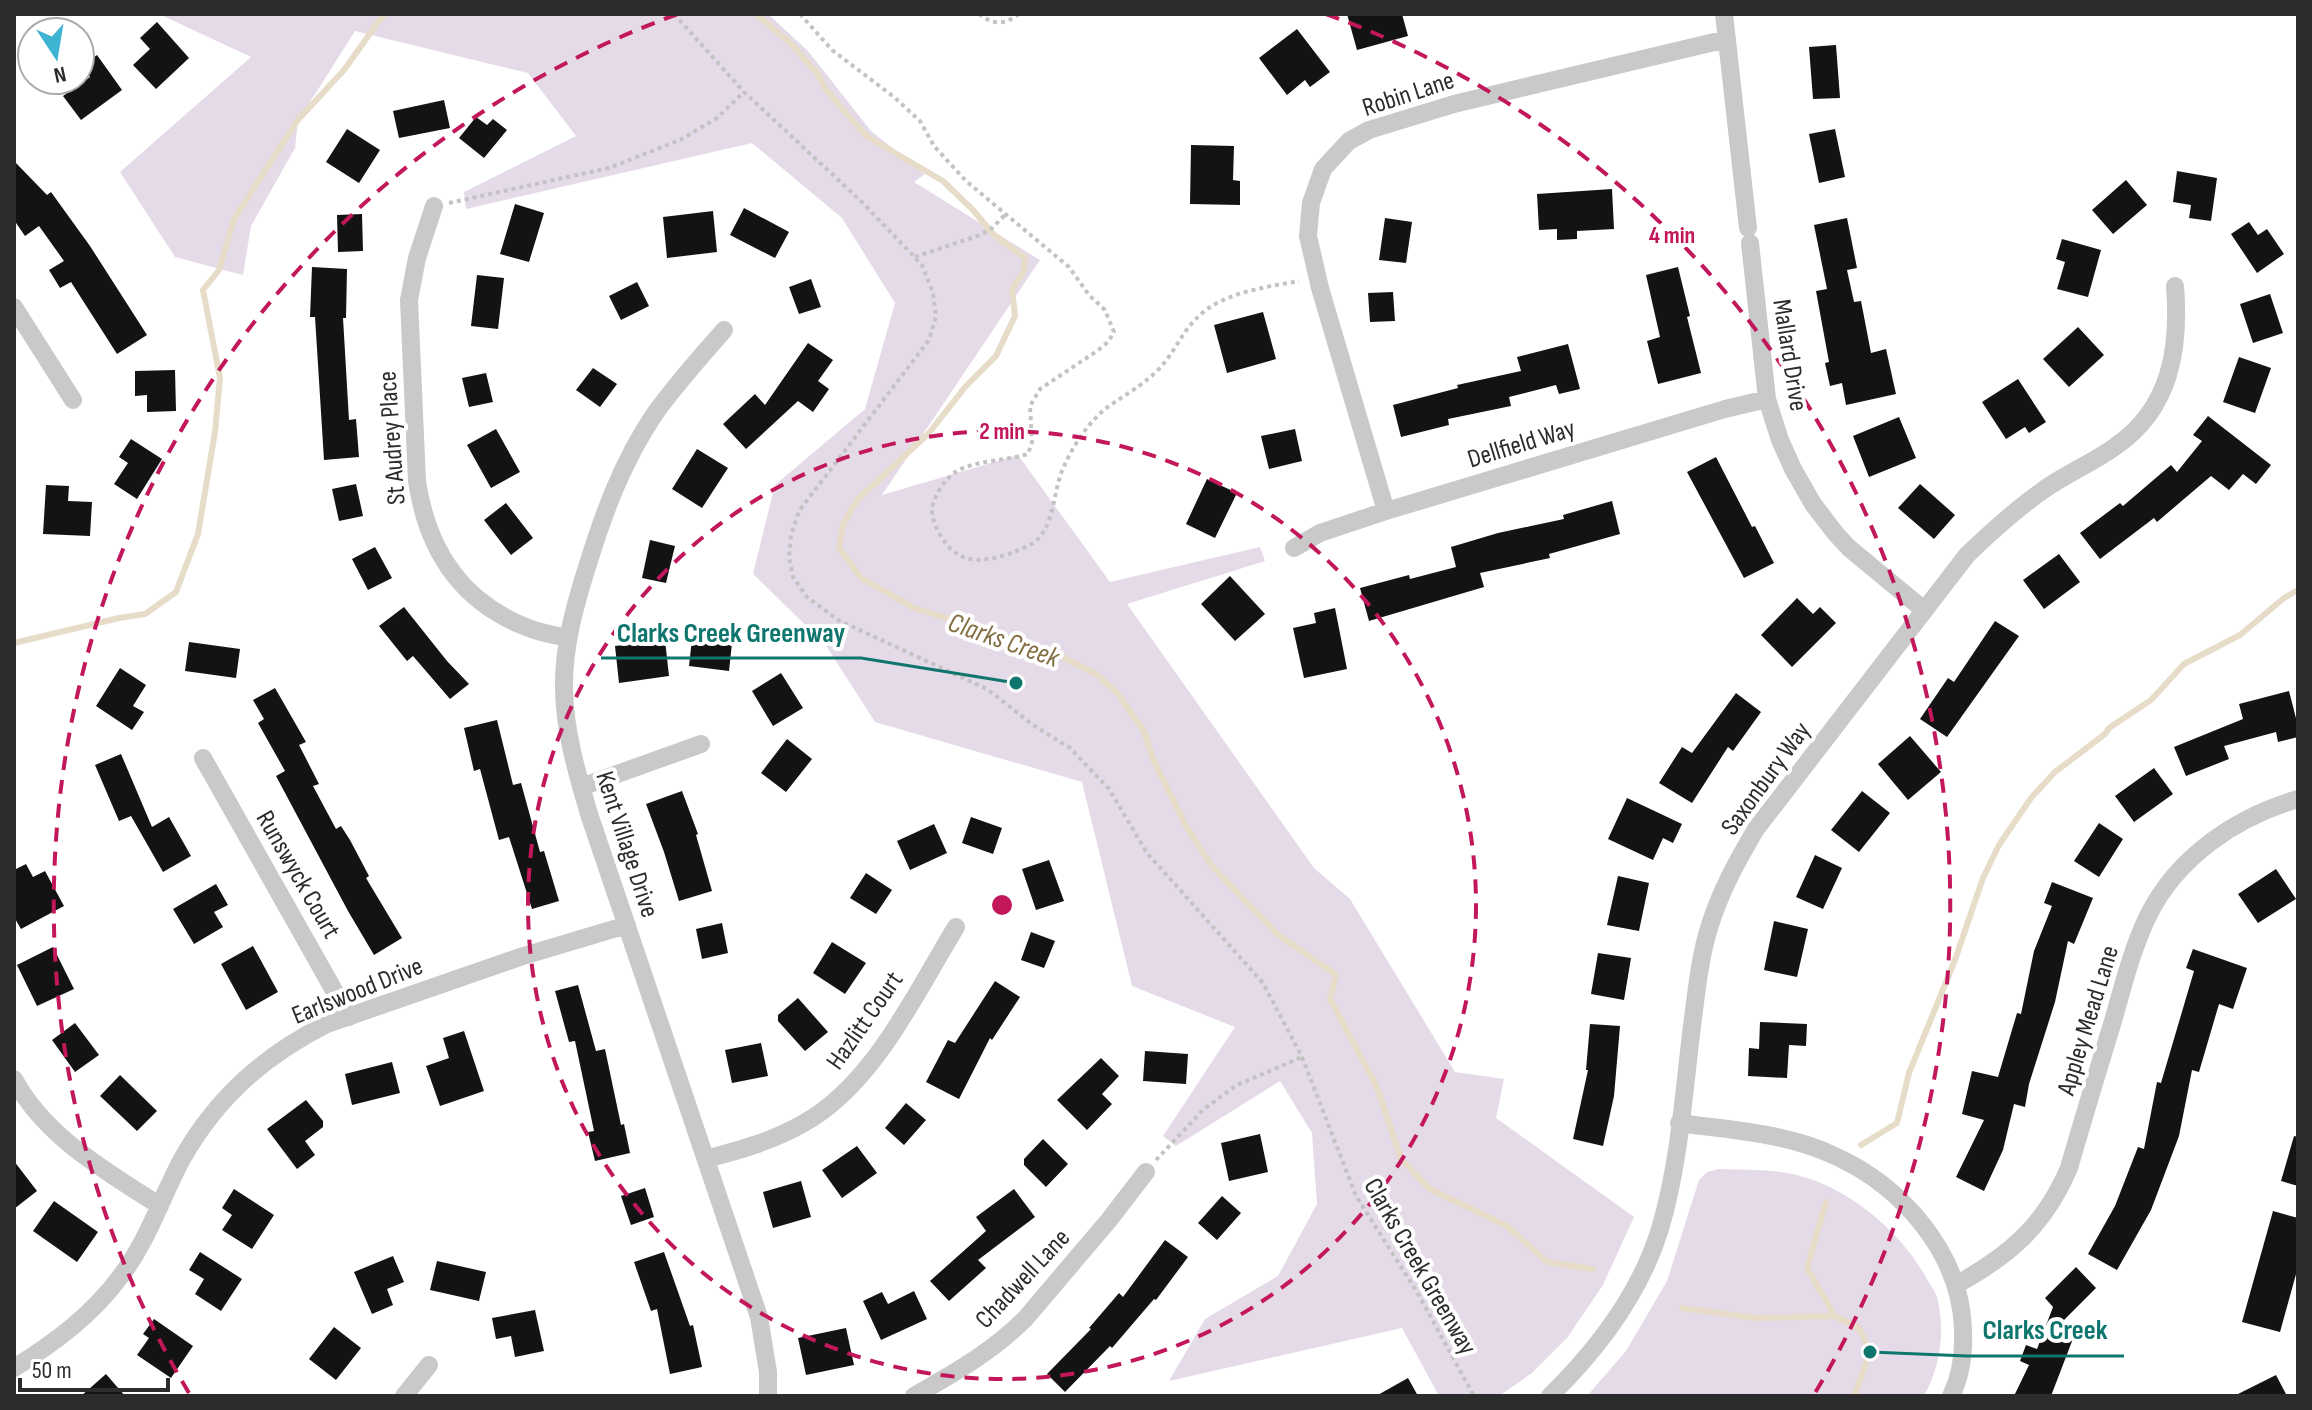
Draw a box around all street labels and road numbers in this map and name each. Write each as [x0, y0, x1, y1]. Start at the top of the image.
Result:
street label: Robin Lane [1359, 65, 1458, 124]
street label: Mallard Drive [1765, 297, 1814, 413]
street label: St Audrey Place [372, 370, 413, 506]
street label: Dellfield Way [1464, 413, 1579, 475]
street label: Saxonbury Way [1715, 716, 1818, 841]
street label: Kent Village Drive [588, 768, 665, 921]
street label: Runswyck Court [249, 806, 347, 944]
street label: Appley Mead Lane [2051, 942, 2126, 1100]
street label: Earlswood Drive [288, 951, 428, 1032]
street label: Hazlitt Court [820, 966, 910, 1076]
street label: Clarks Creek Greenway [1357, 1173, 1483, 1361]
street label: Chadwell Lane [969, 1223, 1077, 1335]

